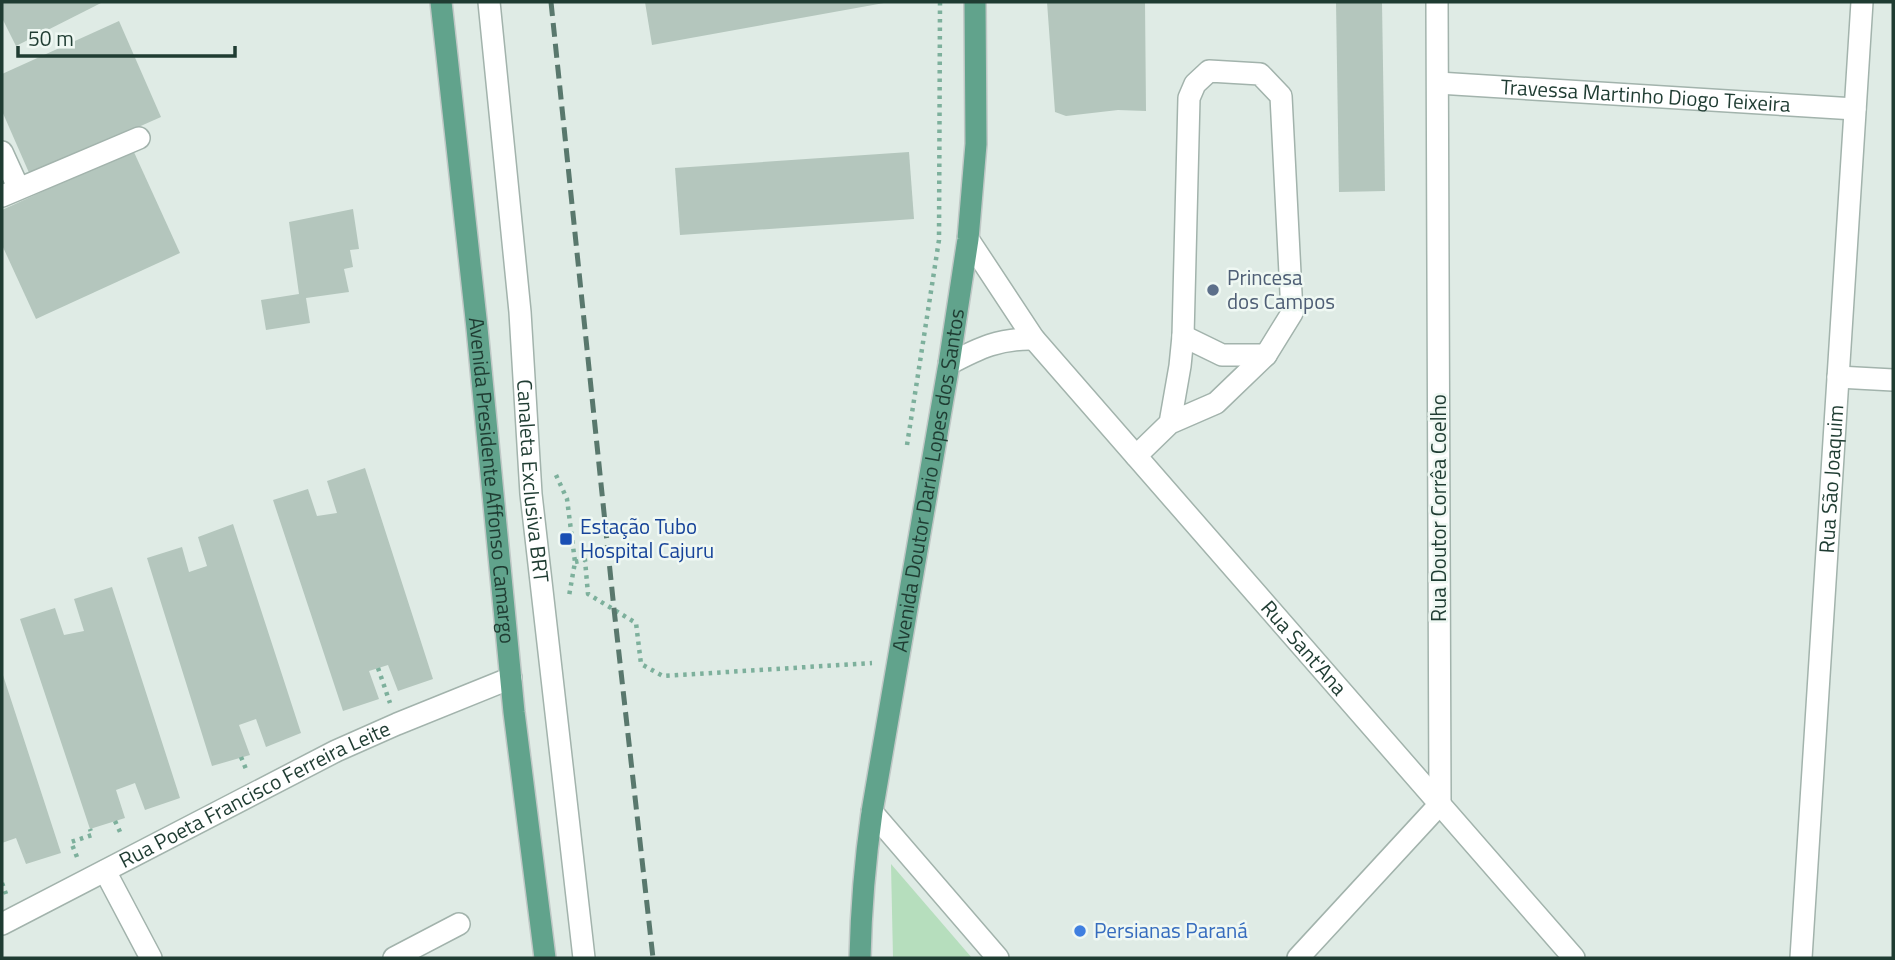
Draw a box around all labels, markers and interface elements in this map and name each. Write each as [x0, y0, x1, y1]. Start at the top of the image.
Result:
scale bar [18, 14, 234, 58]
text: 50 m [28, 22, 74, 54]
street label: Travessa Martinho Diogo Teixeira [1500, 70, 1792, 120]
place label: Princesa dos Campos [1227, 261, 1335, 317]
marker: Princesa dos Campos [1205, 282, 1221, 298]
street label: Avenida Doutor Dario Lopes dos Santos [883, 306, 972, 654]
street label: Avenida Presidente Affonso Camargo [461, 315, 524, 645]
street label: Canaleta Exclusiva BRT [509, 378, 558, 584]
street label: Rua Doutor Corrêa Coelho [1422, 394, 1454, 622]
street label: Rua São Joaquim [1810, 404, 1851, 554]
place label: Estação Tubo Hospital Cajuru [580, 510, 714, 566]
marker: Estação Tubo Hospital Cajuru [558, 531, 574, 547]
street label: Rua Sant'Ana [1254, 593, 1355, 703]
street label: Rua Poeta Francisco Ferreira Leite [113, 712, 395, 876]
place label: Persianas Paraná [1094, 914, 1248, 946]
marker: Persianas Paraná [1072, 923, 1088, 939]

